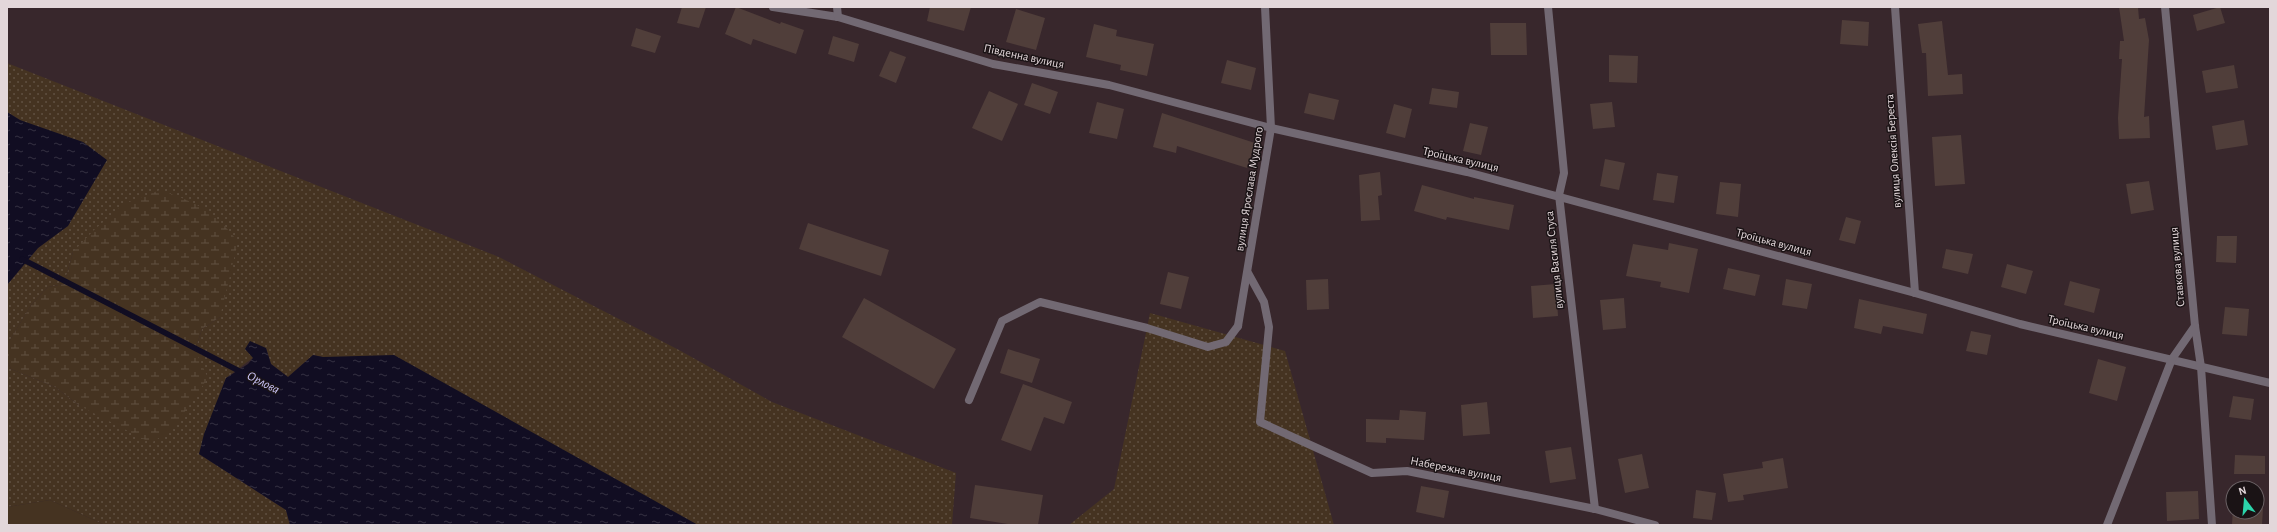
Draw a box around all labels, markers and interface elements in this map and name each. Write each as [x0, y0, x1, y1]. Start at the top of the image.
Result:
street label: Південна вулиця [982, 42, 1065, 71]
street label: вулиця Олексія Береста [1883, 93, 1904, 208]
street label: вулиця Ярослава Мудрого [1233, 126, 1266, 252]
street label: Троїцька вулиця [1422, 144, 1500, 175]
street label: вулиця Василя Стуса [1543, 210, 1566, 310]
street label: Троїцька вулиця [1735, 226, 1813, 259]
street label: Ставкова вулиця [2168, 227, 2187, 307]
street label: Троїцька вулиця [2047, 312, 2125, 343]
water label: Орлова [245, 369, 282, 397]
street label: Набережна вулиця [1409, 454, 1503, 485]
north arrow [2225, 480, 2265, 520]
text: N [2237, 485, 2248, 497]

